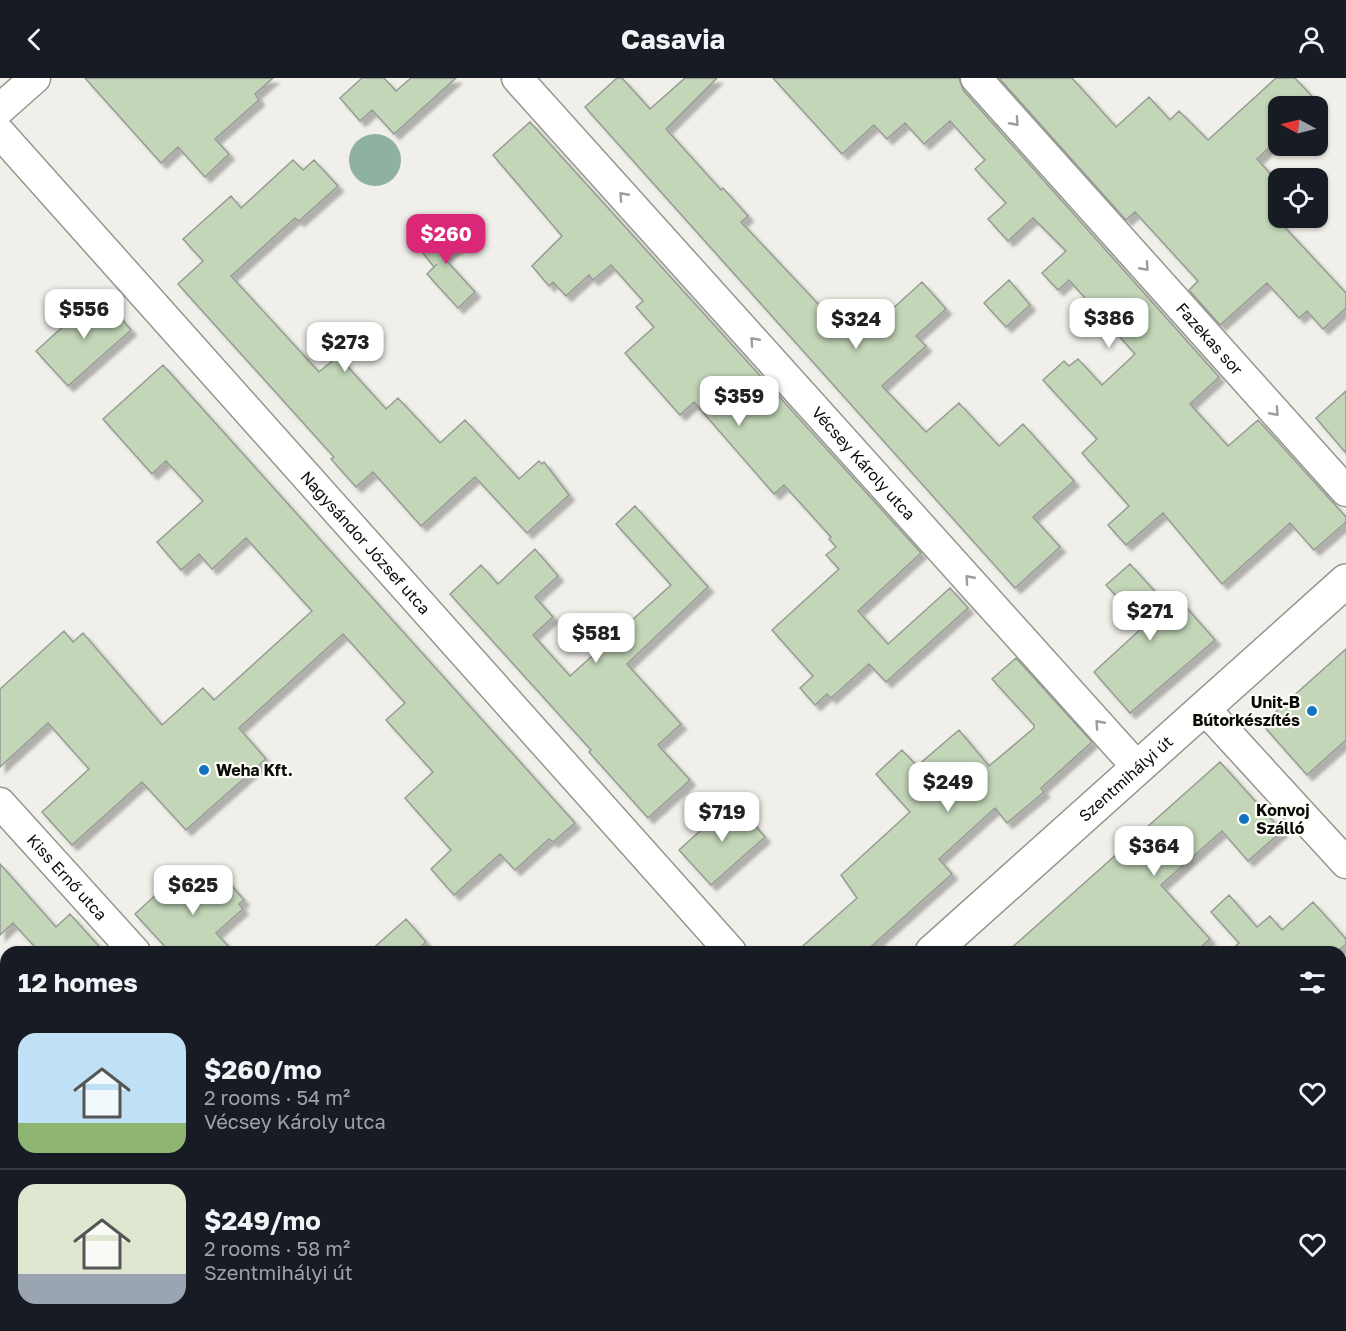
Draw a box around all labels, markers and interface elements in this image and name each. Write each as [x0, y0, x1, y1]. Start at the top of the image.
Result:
icon: back [18, 23, 51, 56]
text: Casavia [621, 23, 725, 55]
icon: person [1295, 23, 1328, 56]
north arrow [1268, 96, 1328, 156]
map controls [1268, 96, 1328, 228]
one-way arrow [1008, 115, 1019, 125]
button: locate [1268, 168, 1328, 228]
one-way arrow [619, 192, 630, 203]
pin: $260 [410, 214, 482, 265]
text: $260 [420, 221, 472, 245]
one-way arrow [1138, 260, 1149, 271]
pin: $556 [48, 289, 120, 340]
text: $556 [59, 296, 109, 320]
pin: $386 [1073, 298, 1145, 349]
street label: Fazekas sor [1172, 298, 1247, 379]
pin: $324 [820, 299, 892, 350]
text: $386 [1083, 305, 1135, 329]
text: $324 [831, 306, 881, 330]
pin: $273 [309, 322, 381, 373]
text: $273 [321, 329, 369, 353]
one-way arrow [750, 337, 761, 348]
pin: $359 [703, 376, 775, 427]
text: $359 [714, 383, 764, 407]
street label: Vécsey Károly utca [807, 402, 920, 524]
one-way arrow [1268, 405, 1279, 416]
street label: Nagysándor József utca [296, 467, 435, 618]
one-way arrow [965, 576, 976, 586]
pin: $271 [1114, 591, 1186, 642]
text: $271 [1127, 598, 1173, 622]
pin: $581 [560, 613, 632, 664]
text: $581 [572, 620, 620, 644]
place label: Unit-B Bútorkészítés [1192, 692, 1300, 730]
marker: Unit-B Bútorkészítés [1305, 704, 1319, 718]
one-way arrow [1095, 720, 1106, 731]
street label: Szentmihályi út [1075, 731, 1177, 826]
place label: Weha Kft. [216, 760, 293, 780]
pin: $249 [912, 762, 984, 813]
marker: Weha Kft. [197, 763, 211, 777]
text: $249 [923, 769, 973, 793]
pin: $719 [686, 792, 758, 843]
text: $719 [698, 799, 746, 823]
place label: Konvoj Szálló [1256, 800, 1310, 838]
marker: Konvoj Szálló [1237, 812, 1251, 826]
pin: $364 [1118, 826, 1190, 877]
street label: Kiss Ernő utca [23, 830, 111, 924]
text: $364 [1129, 833, 1179, 857]
pin: $625 [157, 865, 229, 916]
text: $625 [168, 872, 218, 896]
icon: filters [1296, 966, 1329, 999]
text: 12 homes [18, 967, 138, 998]
text: $260/mo [204, 1054, 322, 1085]
icon: home [66, 1057, 138, 1129]
icon: heart [1296, 1077, 1329, 1110]
text: 2 rooms · 54 m² [204, 1085, 350, 1109]
text: Vécsey Károly utca [204, 1109, 386, 1133]
text: $249/mo [204, 1205, 321, 1236]
icon: home [66, 1208, 138, 1280]
icon: heart [1296, 1228, 1329, 1261]
text: 2 rooms · 58 m² [204, 1236, 350, 1260]
text: Szentmihályi út [204, 1260, 353, 1284]

